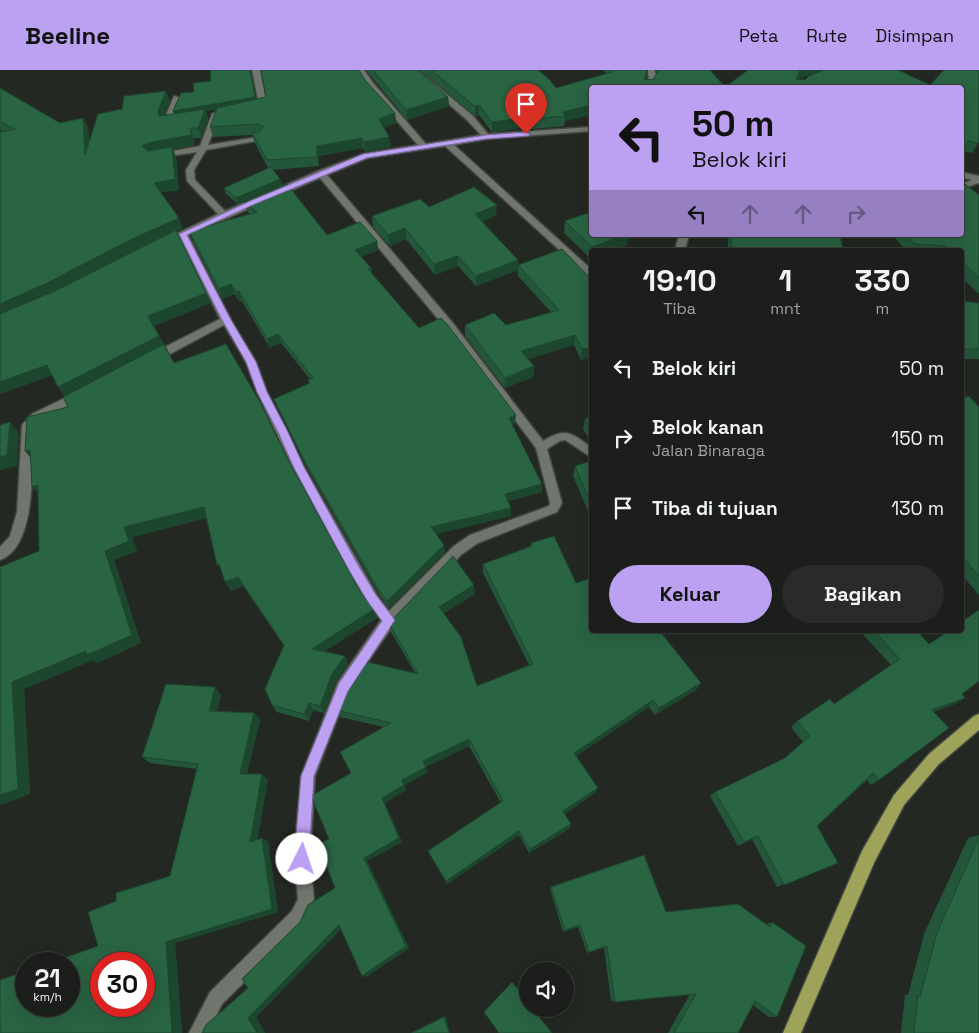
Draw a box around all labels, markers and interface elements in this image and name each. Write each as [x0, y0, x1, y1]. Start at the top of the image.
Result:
text: Beeline [25, 20, 110, 51]
text: Peta [739, 24, 778, 47]
text: Rute [806, 24, 847, 47]
text: Disimpan [875, 24, 954, 47]
pin [505, 83, 547, 134]
icon: arrive [512, 90, 540, 118]
text: 50 m [692, 102, 774, 146]
icon: left [609, 105, 674, 170]
text: Belok kiri [692, 145, 787, 173]
icon: left [683, 200, 711, 228]
icon: ahead [736, 200, 764, 228]
icon: ahead [789, 200, 817, 228]
icon: right [842, 200, 870, 228]
text: 19:10 [643, 261, 717, 300]
text: 1 [779, 261, 792, 300]
text: 330 [855, 261, 910, 300]
text: Tiba [663, 298, 696, 319]
text: mnt [770, 298, 801, 319]
text: m [876, 298, 889, 319]
icon: left [609, 354, 637, 382]
text: Belok kiri [652, 356, 736, 381]
text: 50 m [899, 356, 944, 381]
text: Belok kanan [652, 415, 764, 440]
icon: right [609, 424, 637, 452]
text: 150 m [891, 426, 944, 451]
text: Jalan Binaraga [652, 440, 765, 461]
icon: arrive [609, 494, 637, 522]
text: Tiba di tujuan [652, 496, 778, 521]
text: 130 m [891, 496, 944, 521]
button: Keluar [609, 565, 772, 623]
button: Bagikan [782, 565, 944, 623]
position arrow [275, 832, 327, 884]
speed limit sign: 30 [90, 952, 155, 1017]
text: 21 [34, 962, 61, 994]
map controls [519, 962, 574, 1017]
button: sound [519, 962, 574, 1017]
text: km/h [33, 989, 62, 1005]

